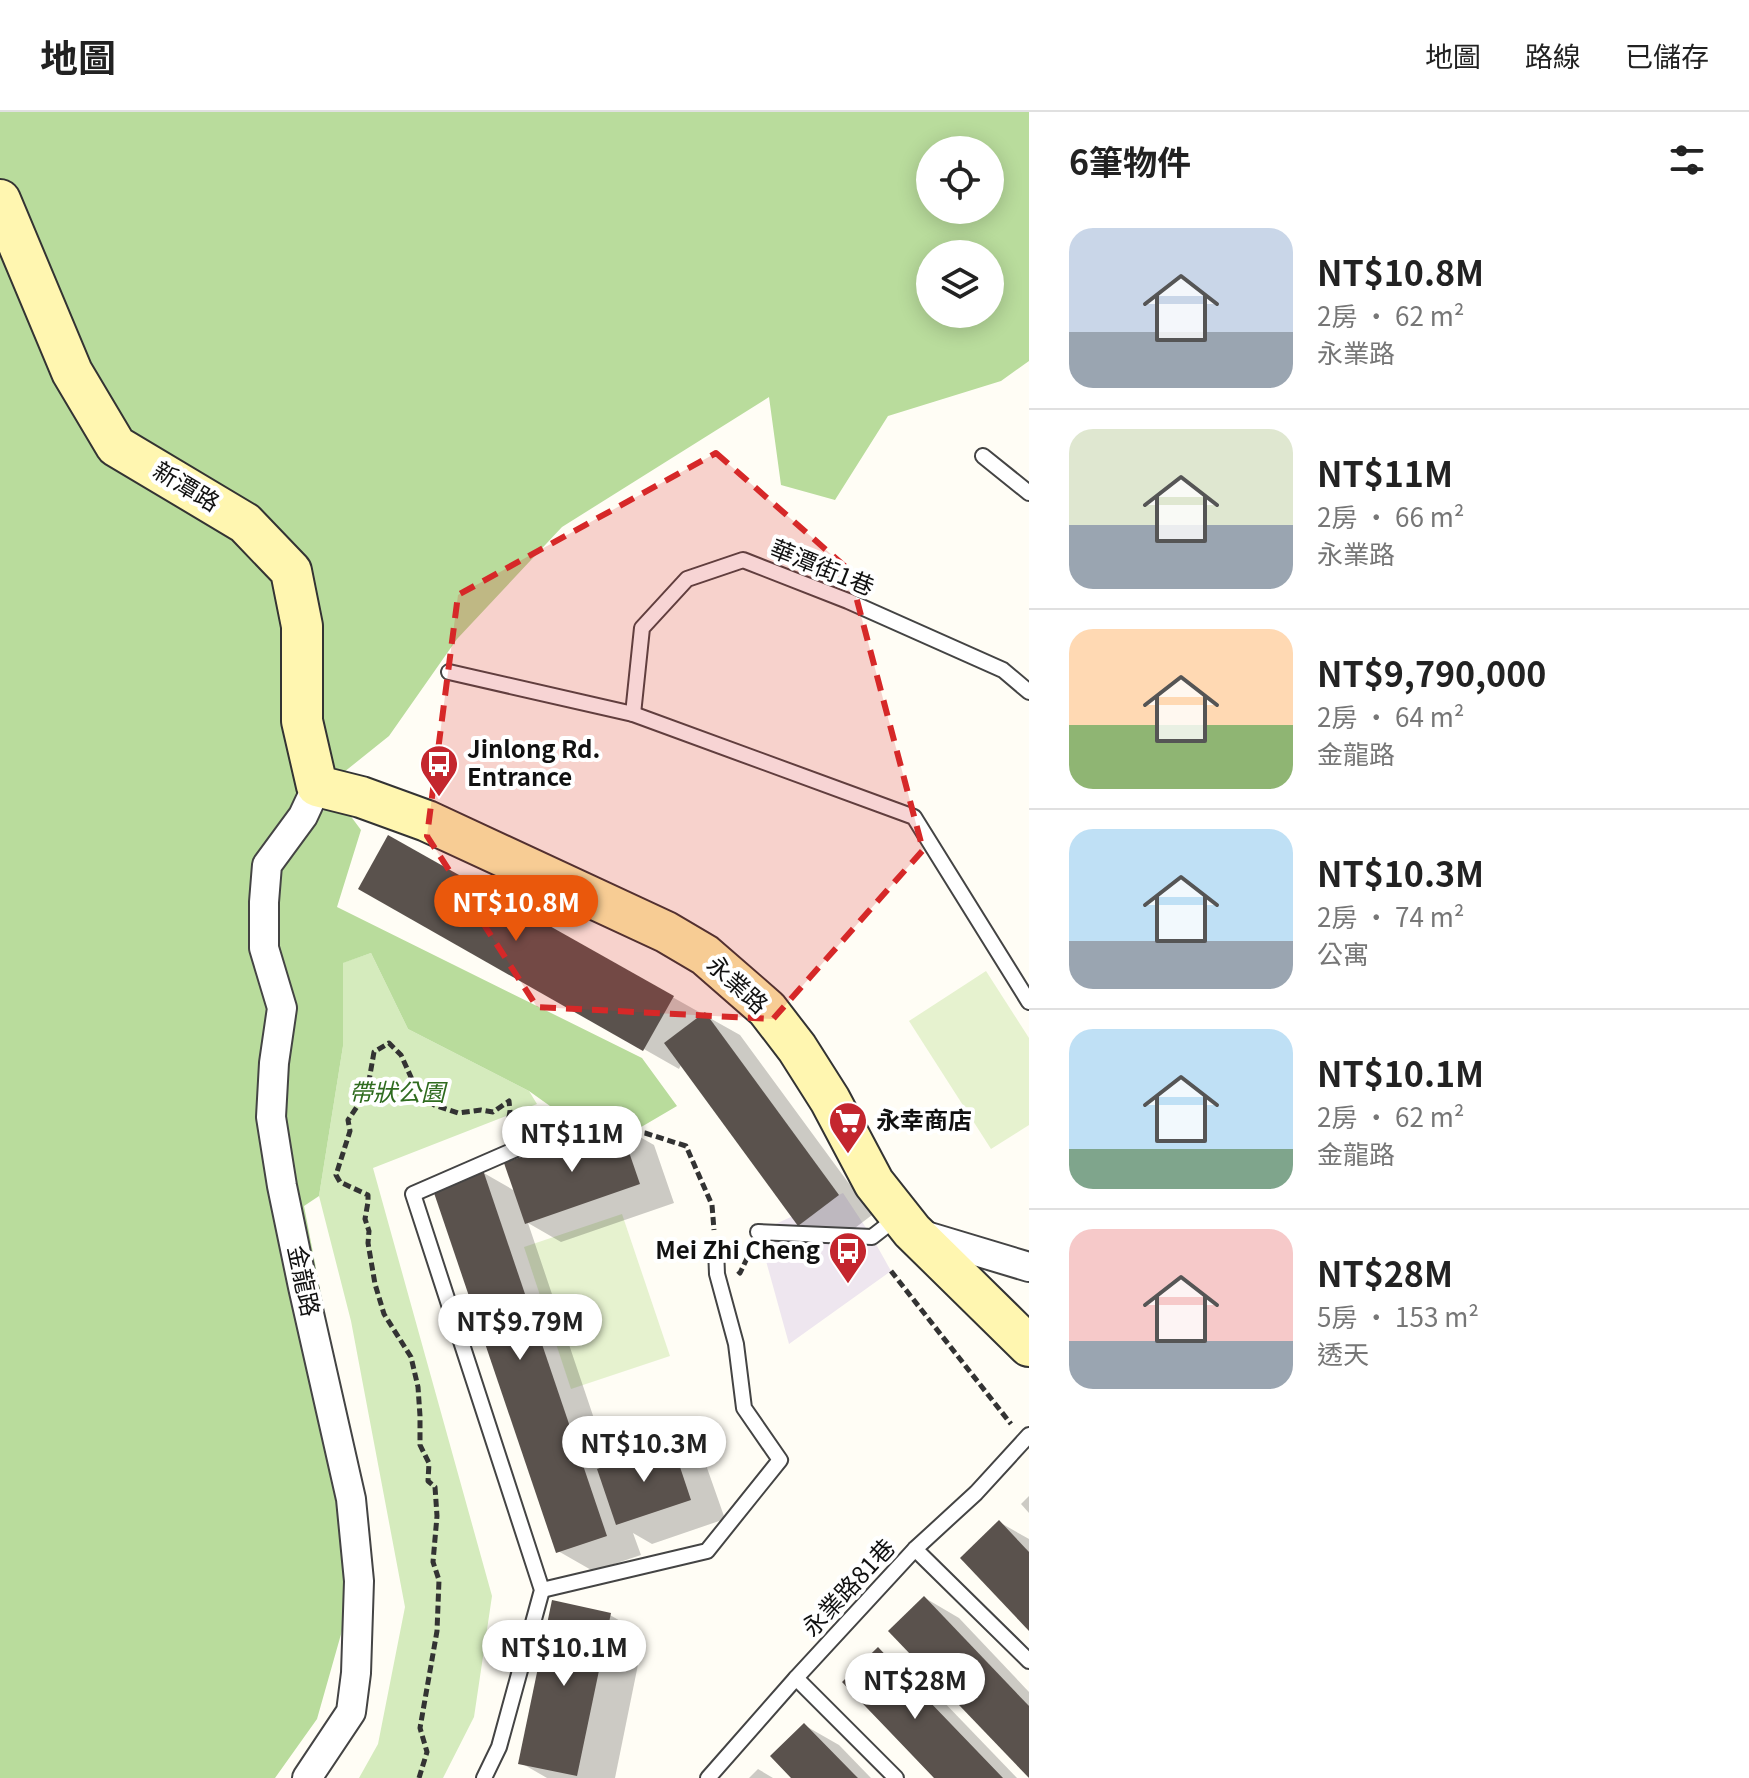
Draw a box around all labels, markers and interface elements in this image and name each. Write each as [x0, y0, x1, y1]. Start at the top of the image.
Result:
text: 地圖 [40, 28, 116, 83]
text: 地圖 [1425, 35, 1481, 75]
text: 路線 [1525, 35, 1581, 75]
text: 已儲存 [1625, 35, 1709, 75]
map controls [916, 136, 1004, 328]
button: locate [916, 136, 1004, 224]
text: 6筆物件 [1069, 136, 1191, 185]
icon: filters [1665, 138, 1709, 182]
button: layers [916, 240, 1004, 328]
text: NT$10.8M [1317, 247, 1484, 296]
icon: home [1133, 260, 1229, 356]
text: 2房 · 62 m² [1317, 296, 1465, 333]
text: 永業路 [1317, 333, 1395, 370]
text: NT$11M [1317, 448, 1453, 497]
street label: 新潭路 [147, 451, 227, 518]
icon: home [1133, 461, 1229, 557]
text: 2房 · 66 m² [1317, 497, 1465, 534]
street label: 華潭街1巷 [766, 529, 880, 602]
text: 永業路 [1317, 534, 1395, 571]
text: NT$9,790,000 [1317, 648, 1546, 697]
icon: home [1133, 661, 1229, 757]
text: 2房 · 64 m² [1317, 697, 1465, 734]
place label: Jinlong Rd. Entrance [467, 730, 600, 793]
text: 金龍路 [1317, 734, 1395, 771]
bus stop icon: Jinlong Rd. Entrance [418, 743, 460, 798]
text: NT$10.3M [1317, 848, 1484, 897]
icon: home [1133, 861, 1229, 957]
pin: NT$10.8M [433, 875, 599, 943]
text: NT$10.8M [452, 882, 580, 919]
text: 2房 · 74 m² [1317, 897, 1465, 934]
text: 公寓 [1317, 934, 1369, 971]
street label: 永業路 [700, 946, 777, 1020]
text: NT$10.1M [1317, 1048, 1484, 1097]
icon: home [1133, 1061, 1229, 1157]
park label: 帶狀公園 [349, 1073, 448, 1108]
text: 2房 · 62 m² [1317, 1097, 1465, 1134]
supermarket icon: 永幸商店 [827, 1100, 869, 1155]
place label: 永幸商店 [876, 1101, 972, 1136]
pin: NT$11M [507, 1106, 637, 1174]
text: NT$11M [520, 1113, 624, 1150]
text: 金龍路 [1317, 1134, 1395, 1171]
bus stop icon: Mei Zhi Cheng [827, 1230, 869, 1285]
place label: Mei Zhi Cheng [655, 1231, 820, 1266]
street label: 金龍路 [281, 1242, 330, 1319]
text: NT$28M [1317, 1248, 1453, 1297]
icon: home [1133, 1261, 1229, 1357]
pin: NT$9.79M [437, 1294, 603, 1362]
text: 5房 · 153 m² [1317, 1297, 1479, 1334]
text: NT$9.79M [456, 1301, 584, 1338]
text: 透天 [1317, 1334, 1369, 1371]
pin: NT$10.3M [561, 1416, 727, 1484]
text: NT$10.3M [580, 1423, 708, 1460]
street label: 永業路81巷 [793, 1530, 902, 1643]
pin: NT$10.1M [481, 1620, 647, 1688]
text: NT$10.1M [500, 1627, 628, 1664]
pin: NT$28M [850, 1653, 980, 1721]
text: NT$28M [863, 1660, 967, 1697]

